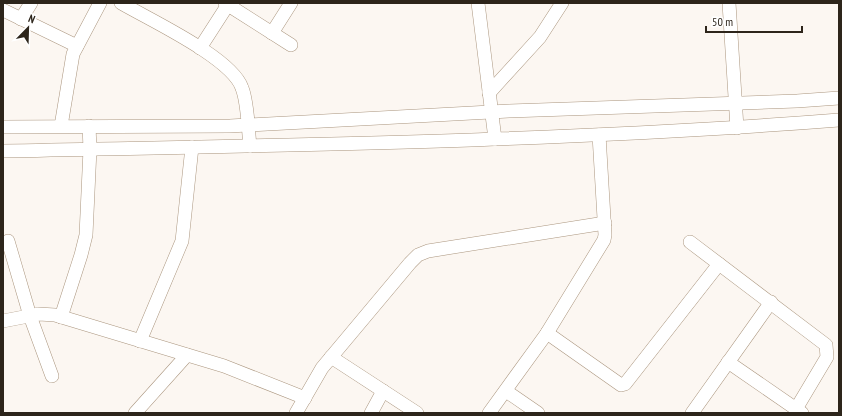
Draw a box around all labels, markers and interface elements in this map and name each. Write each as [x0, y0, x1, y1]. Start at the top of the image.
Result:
north arrow [8, 8, 48, 48]
scale bar [706, 8, 802, 34]
text: N [26, 11, 37, 26]
text: 50 m [712, 14, 733, 29]

